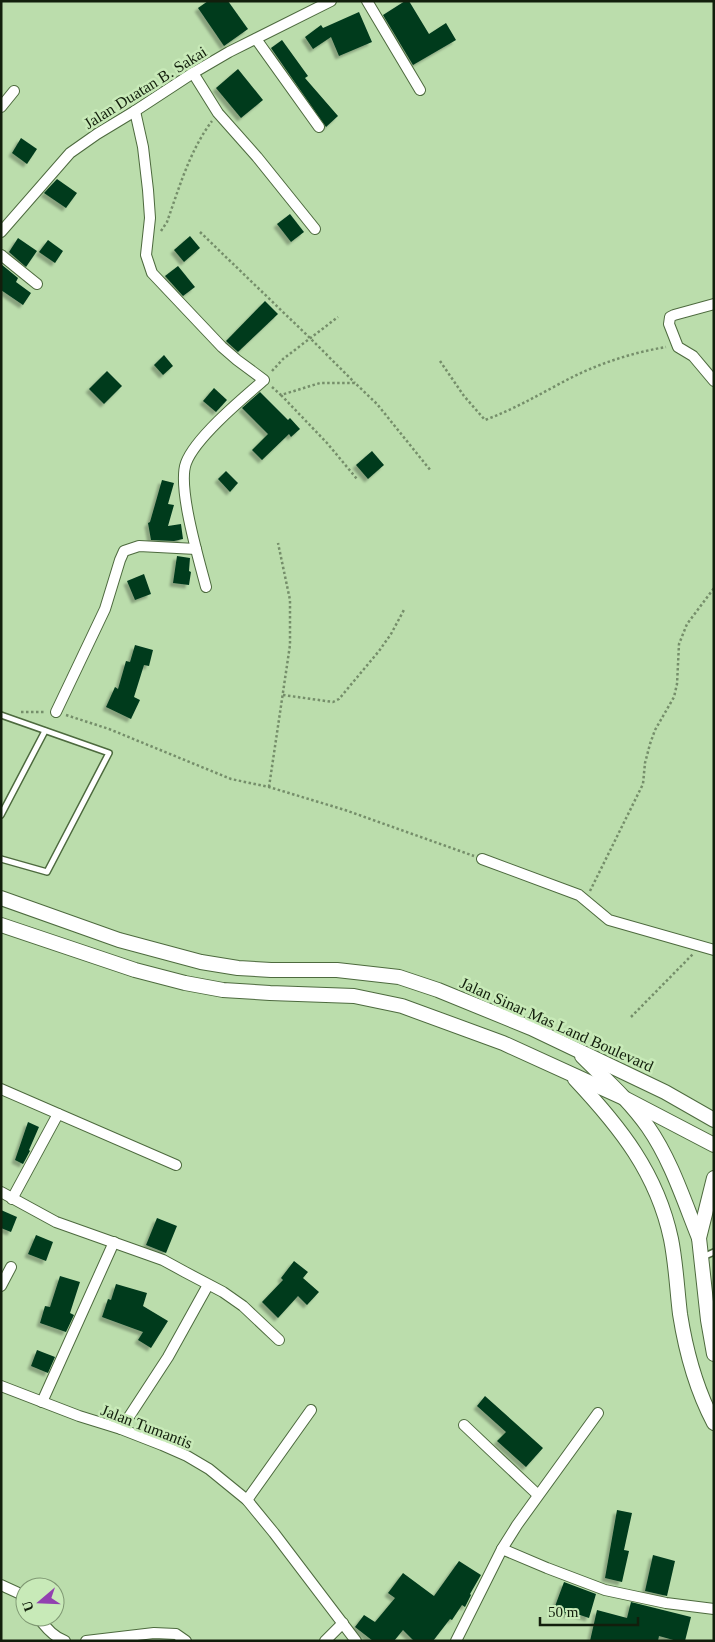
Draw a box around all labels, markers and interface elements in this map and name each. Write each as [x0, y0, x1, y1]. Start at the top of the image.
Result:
street label: Jalan Duatan B. Sakai [81, 42, 210, 132]
street label: Jalan Sinar Mas Land Boulevard [458, 974, 656, 1075]
street label: Jalan Tumantis [99, 1401, 195, 1452]
north arrow [15, 1577, 65, 1627]
scale bar [540, 1594, 638, 1626]
text: U [19, 1599, 37, 1613]
text: 50 m [548, 1604, 579, 1620]

